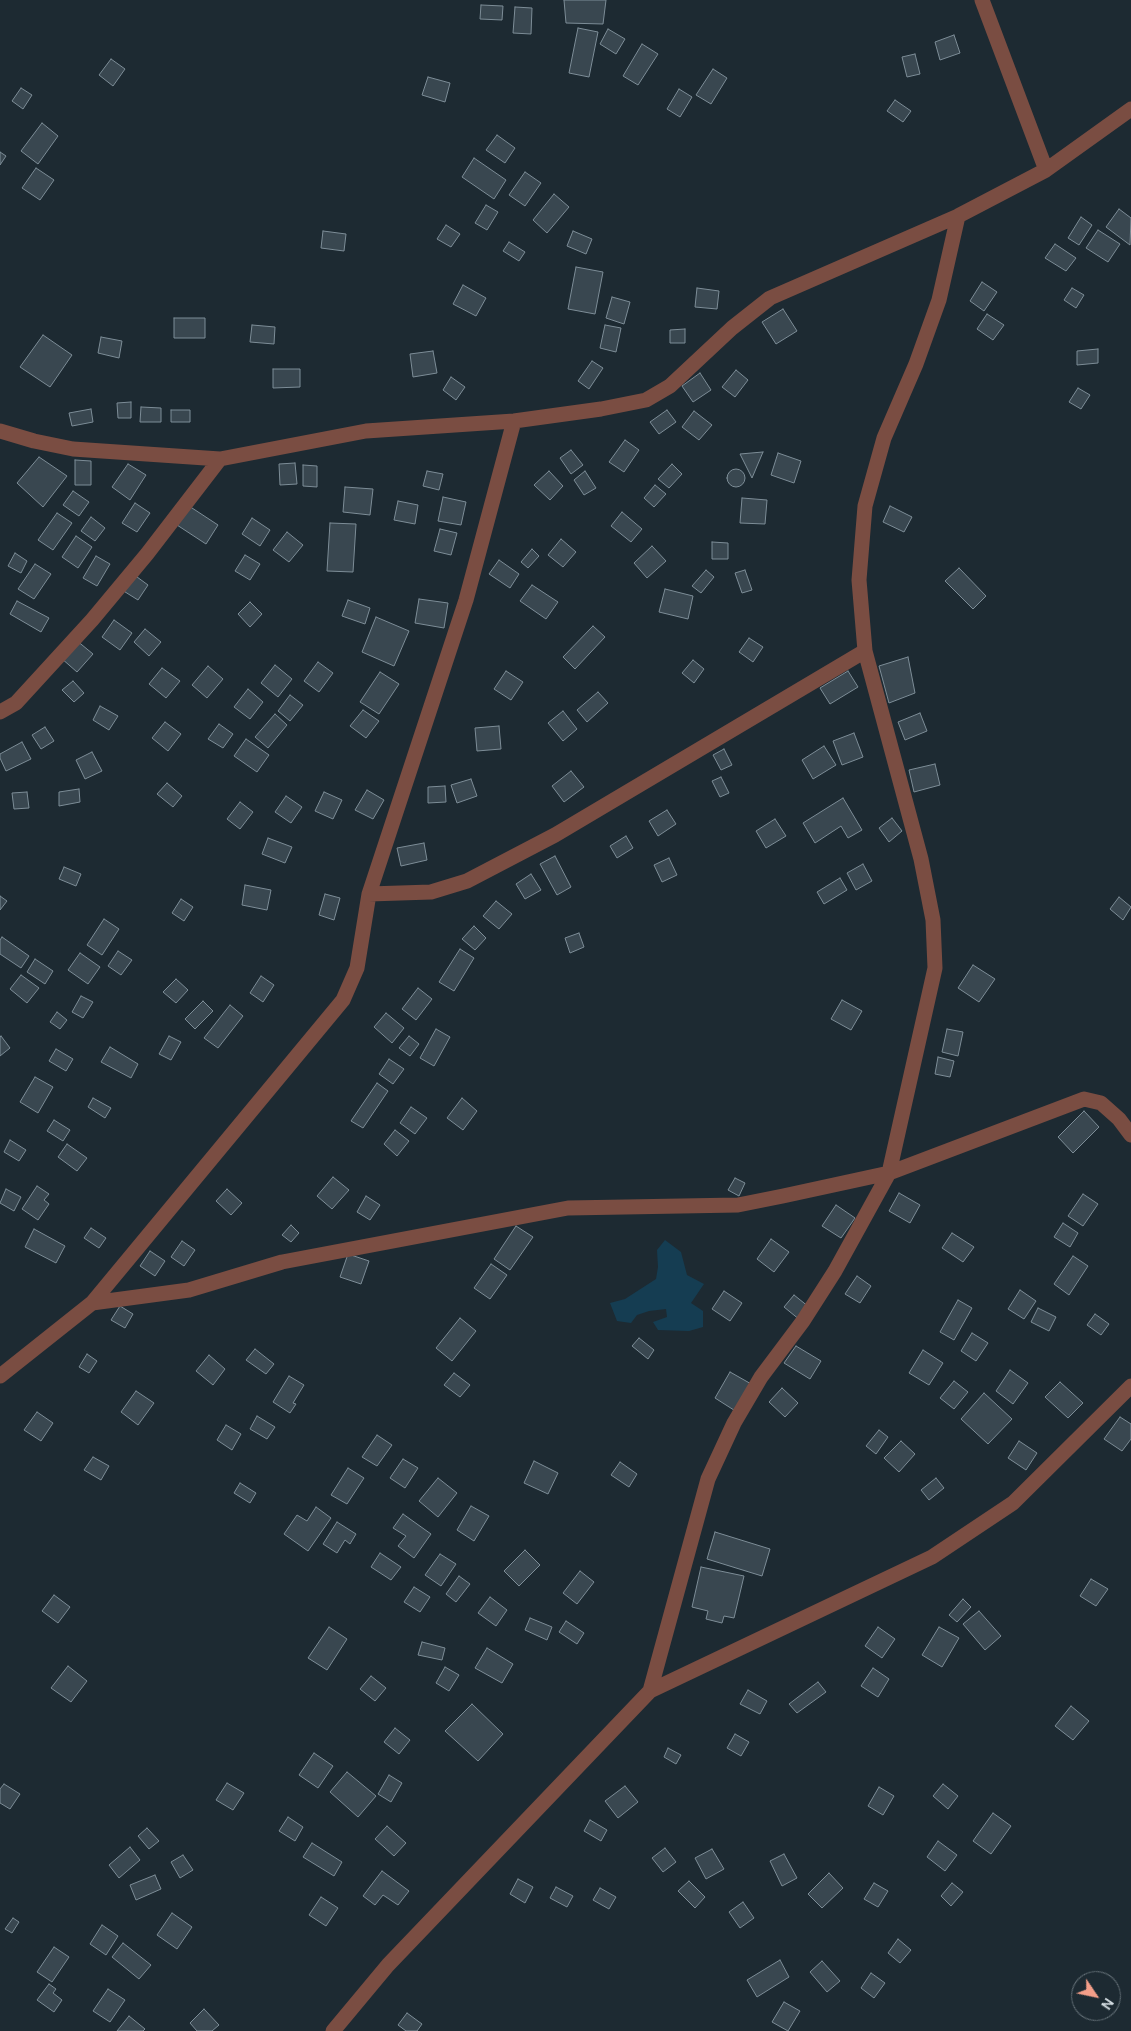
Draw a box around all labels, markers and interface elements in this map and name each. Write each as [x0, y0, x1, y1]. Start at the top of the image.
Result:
north arrow [1071, 1971, 1121, 2021]
text: N [1097, 1995, 1118, 2013]

